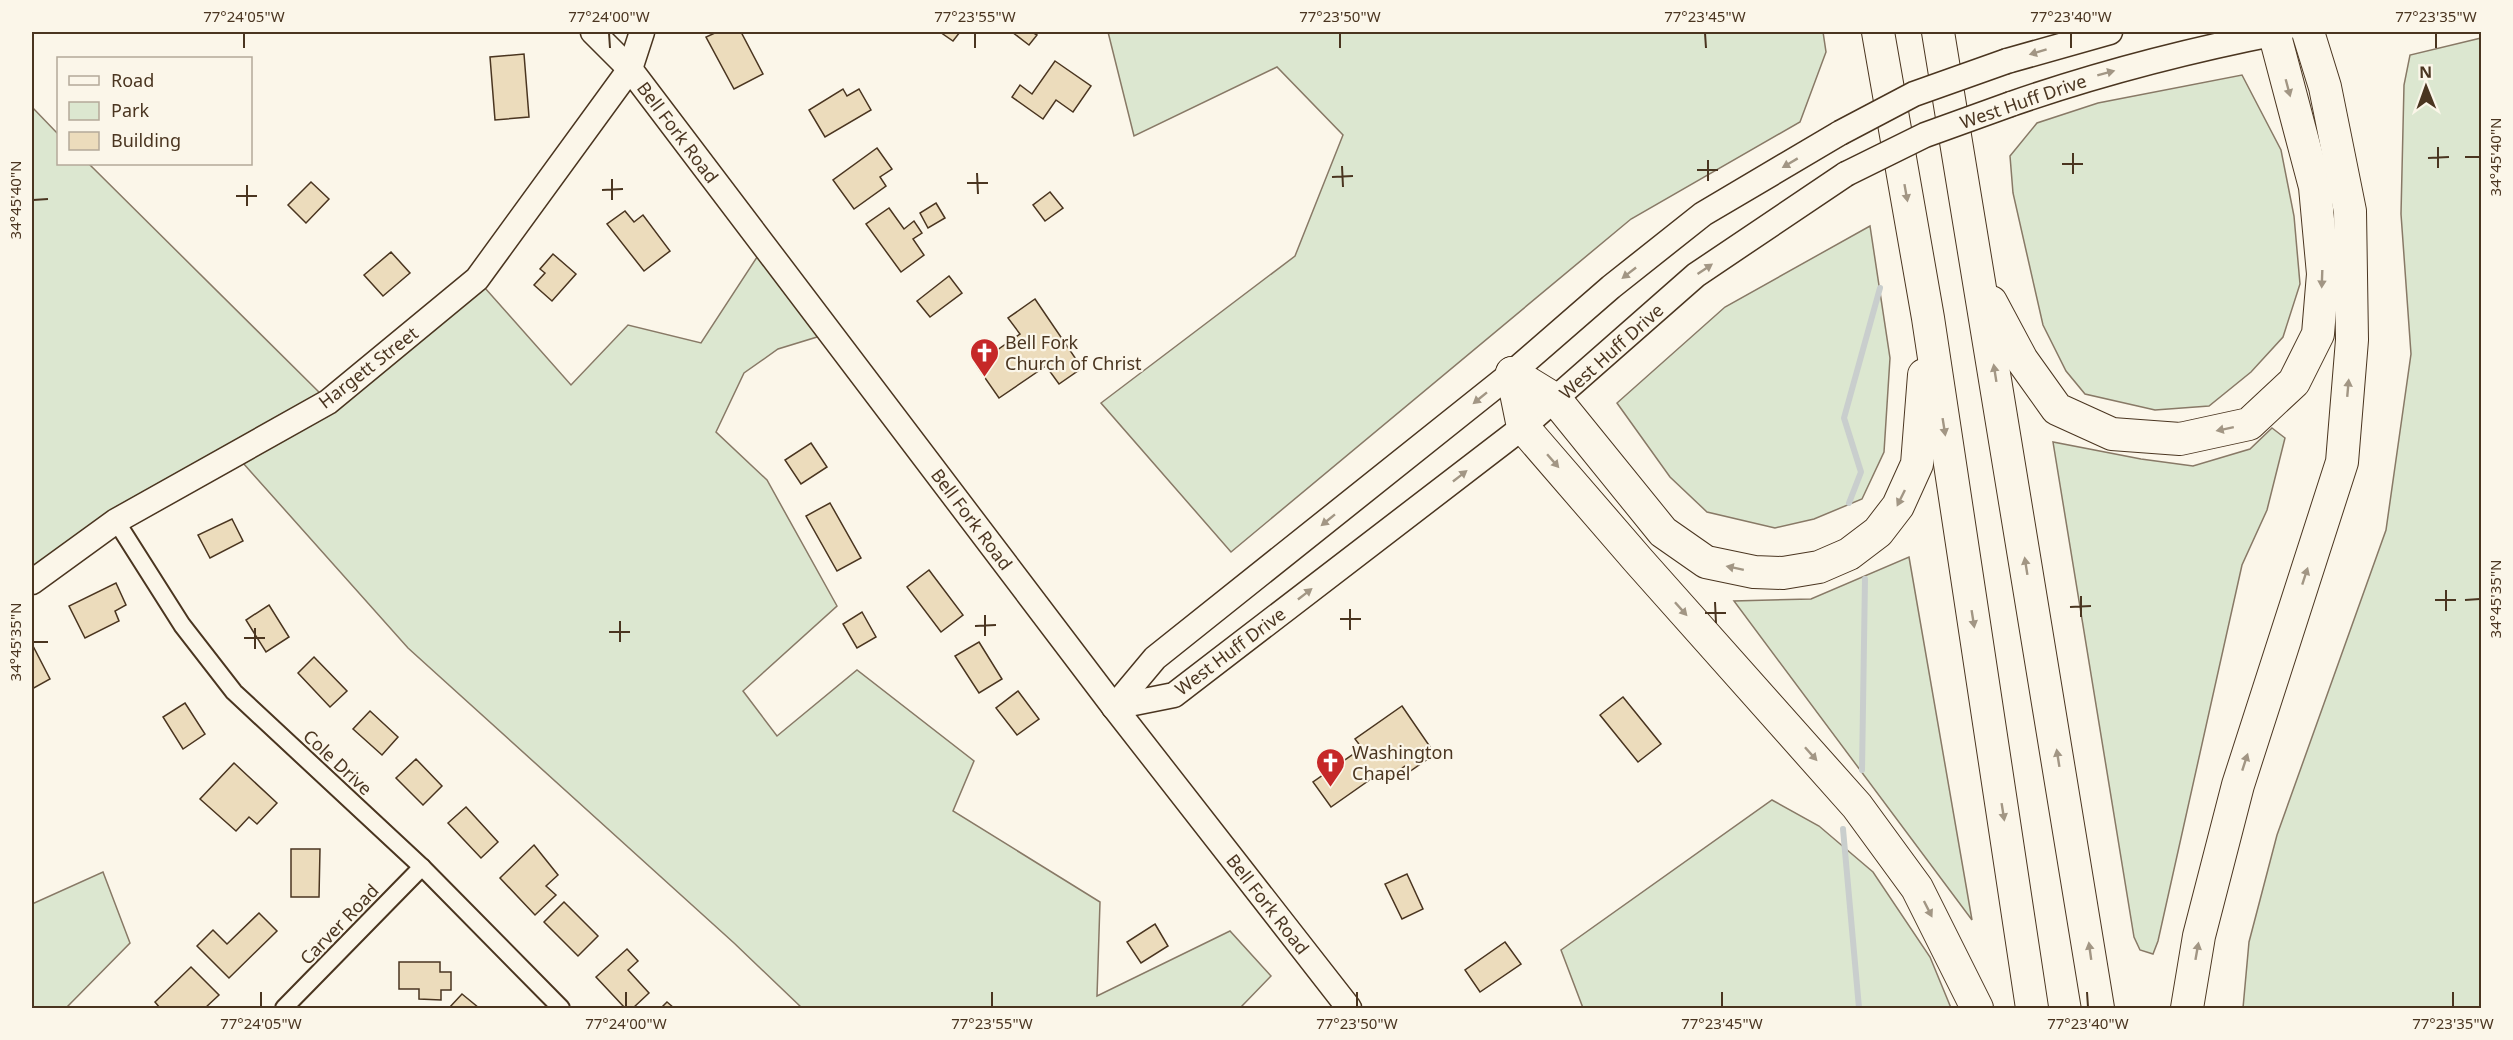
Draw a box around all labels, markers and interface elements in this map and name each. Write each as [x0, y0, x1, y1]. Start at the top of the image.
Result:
text: 77°24'05"W [203, 6, 285, 26]
text: 77°24'00"W [568, 6, 650, 26]
text: 77°23'55"W [934, 6, 1016, 26]
text: 77°23'50"W [1299, 6, 1381, 26]
text: 77°23'45"W [1664, 6, 1746, 26]
text: 77°23'40"W [2030, 6, 2112, 26]
text: 77°23'35"W [2395, 6, 2477, 26]
one-way arrow [2029, 47, 2047, 57]
legend [57, 57, 252, 165]
north arrow [2396, 57, 2456, 117]
text: N [2419, 61, 2432, 83]
one-way arrow [2097, 67, 2116, 77]
text: Road [111, 68, 154, 92]
street label: West Huff Drive [1957, 68, 2089, 134]
street label: Bell Fork Road [632, 76, 724, 188]
one-way arrow [2284, 79, 2293, 97]
text: Park [111, 98, 149, 122]
text: 34°45'40"N [2485, 118, 2505, 196]
text: Building [111, 128, 181, 152]
one-way arrow [1782, 157, 1798, 168]
text: 34°45'40"N [5, 161, 25, 239]
one-way arrow [1902, 183, 1911, 202]
one-way arrow [1697, 263, 1713, 274]
one-way arrow [1622, 266, 1637, 278]
one-way arrow [2318, 270, 2327, 289]
street label: West Huff Drive [1554, 298, 1668, 404]
street label: Hargett Street [313, 320, 423, 413]
place label: Bell Fork Church of Christ [1005, 330, 1142, 375]
church icon: Bell Fork Church of Christ [968, 336, 1000, 378]
one-way arrow [1990, 364, 1999, 383]
one-way arrow [2344, 378, 2353, 397]
one-way arrow [1472, 392, 1488, 405]
one-way arrow [1940, 417, 1949, 436]
one-way arrow [2216, 425, 2235, 435]
one-way arrow [1546, 454, 1560, 469]
street label: Bell Fork Road [926, 463, 1018, 575]
one-way arrow [1452, 469, 1468, 482]
one-way arrow [1897, 490, 1906, 507]
one-way arrow [1320, 513, 1336, 526]
one-way arrow [2022, 556, 2031, 575]
text: 34°45'35"N [2485, 560, 2505, 638]
one-way arrow [1726, 563, 1745, 572]
one-way arrow [2301, 567, 2310, 585]
one-way arrow [1298, 589, 1313, 601]
one-way arrow [1674, 601, 1688, 616]
street label: West Huff Drive [1170, 602, 1290, 700]
text: 34°45'35"N [5, 603, 25, 681]
one-way arrow [1969, 610, 1978, 629]
street label: Cole Drive [298, 724, 378, 800]
place label: Washington Chapel [1352, 740, 1454, 785]
church icon: Washington Chapel [1315, 746, 1347, 788]
one-way arrow [1804, 746, 1817, 761]
one-way arrow [2053, 749, 2062, 768]
one-way arrow [2241, 753, 2251, 771]
one-way arrow [1998, 803, 2007, 822]
street label: Bell Fork Road [1221, 849, 1315, 959]
street label: Carver Road [294, 878, 384, 970]
one-way arrow [1923, 901, 1933, 918]
one-way arrow [2085, 941, 2094, 960]
one-way arrow [2192, 941, 2201, 960]
text: 77°24'05"W [220, 1013, 302, 1033]
text: 77°24'00"W [585, 1013, 667, 1033]
text: 77°23'55"W [951, 1013, 1033, 1033]
text: 77°23'50"W [1316, 1013, 1398, 1033]
text: 77°23'45"W [1681, 1013, 1763, 1033]
text: 77°23'40"W [2047, 1013, 2129, 1033]
text: 77°23'35"W [2412, 1013, 2494, 1033]

